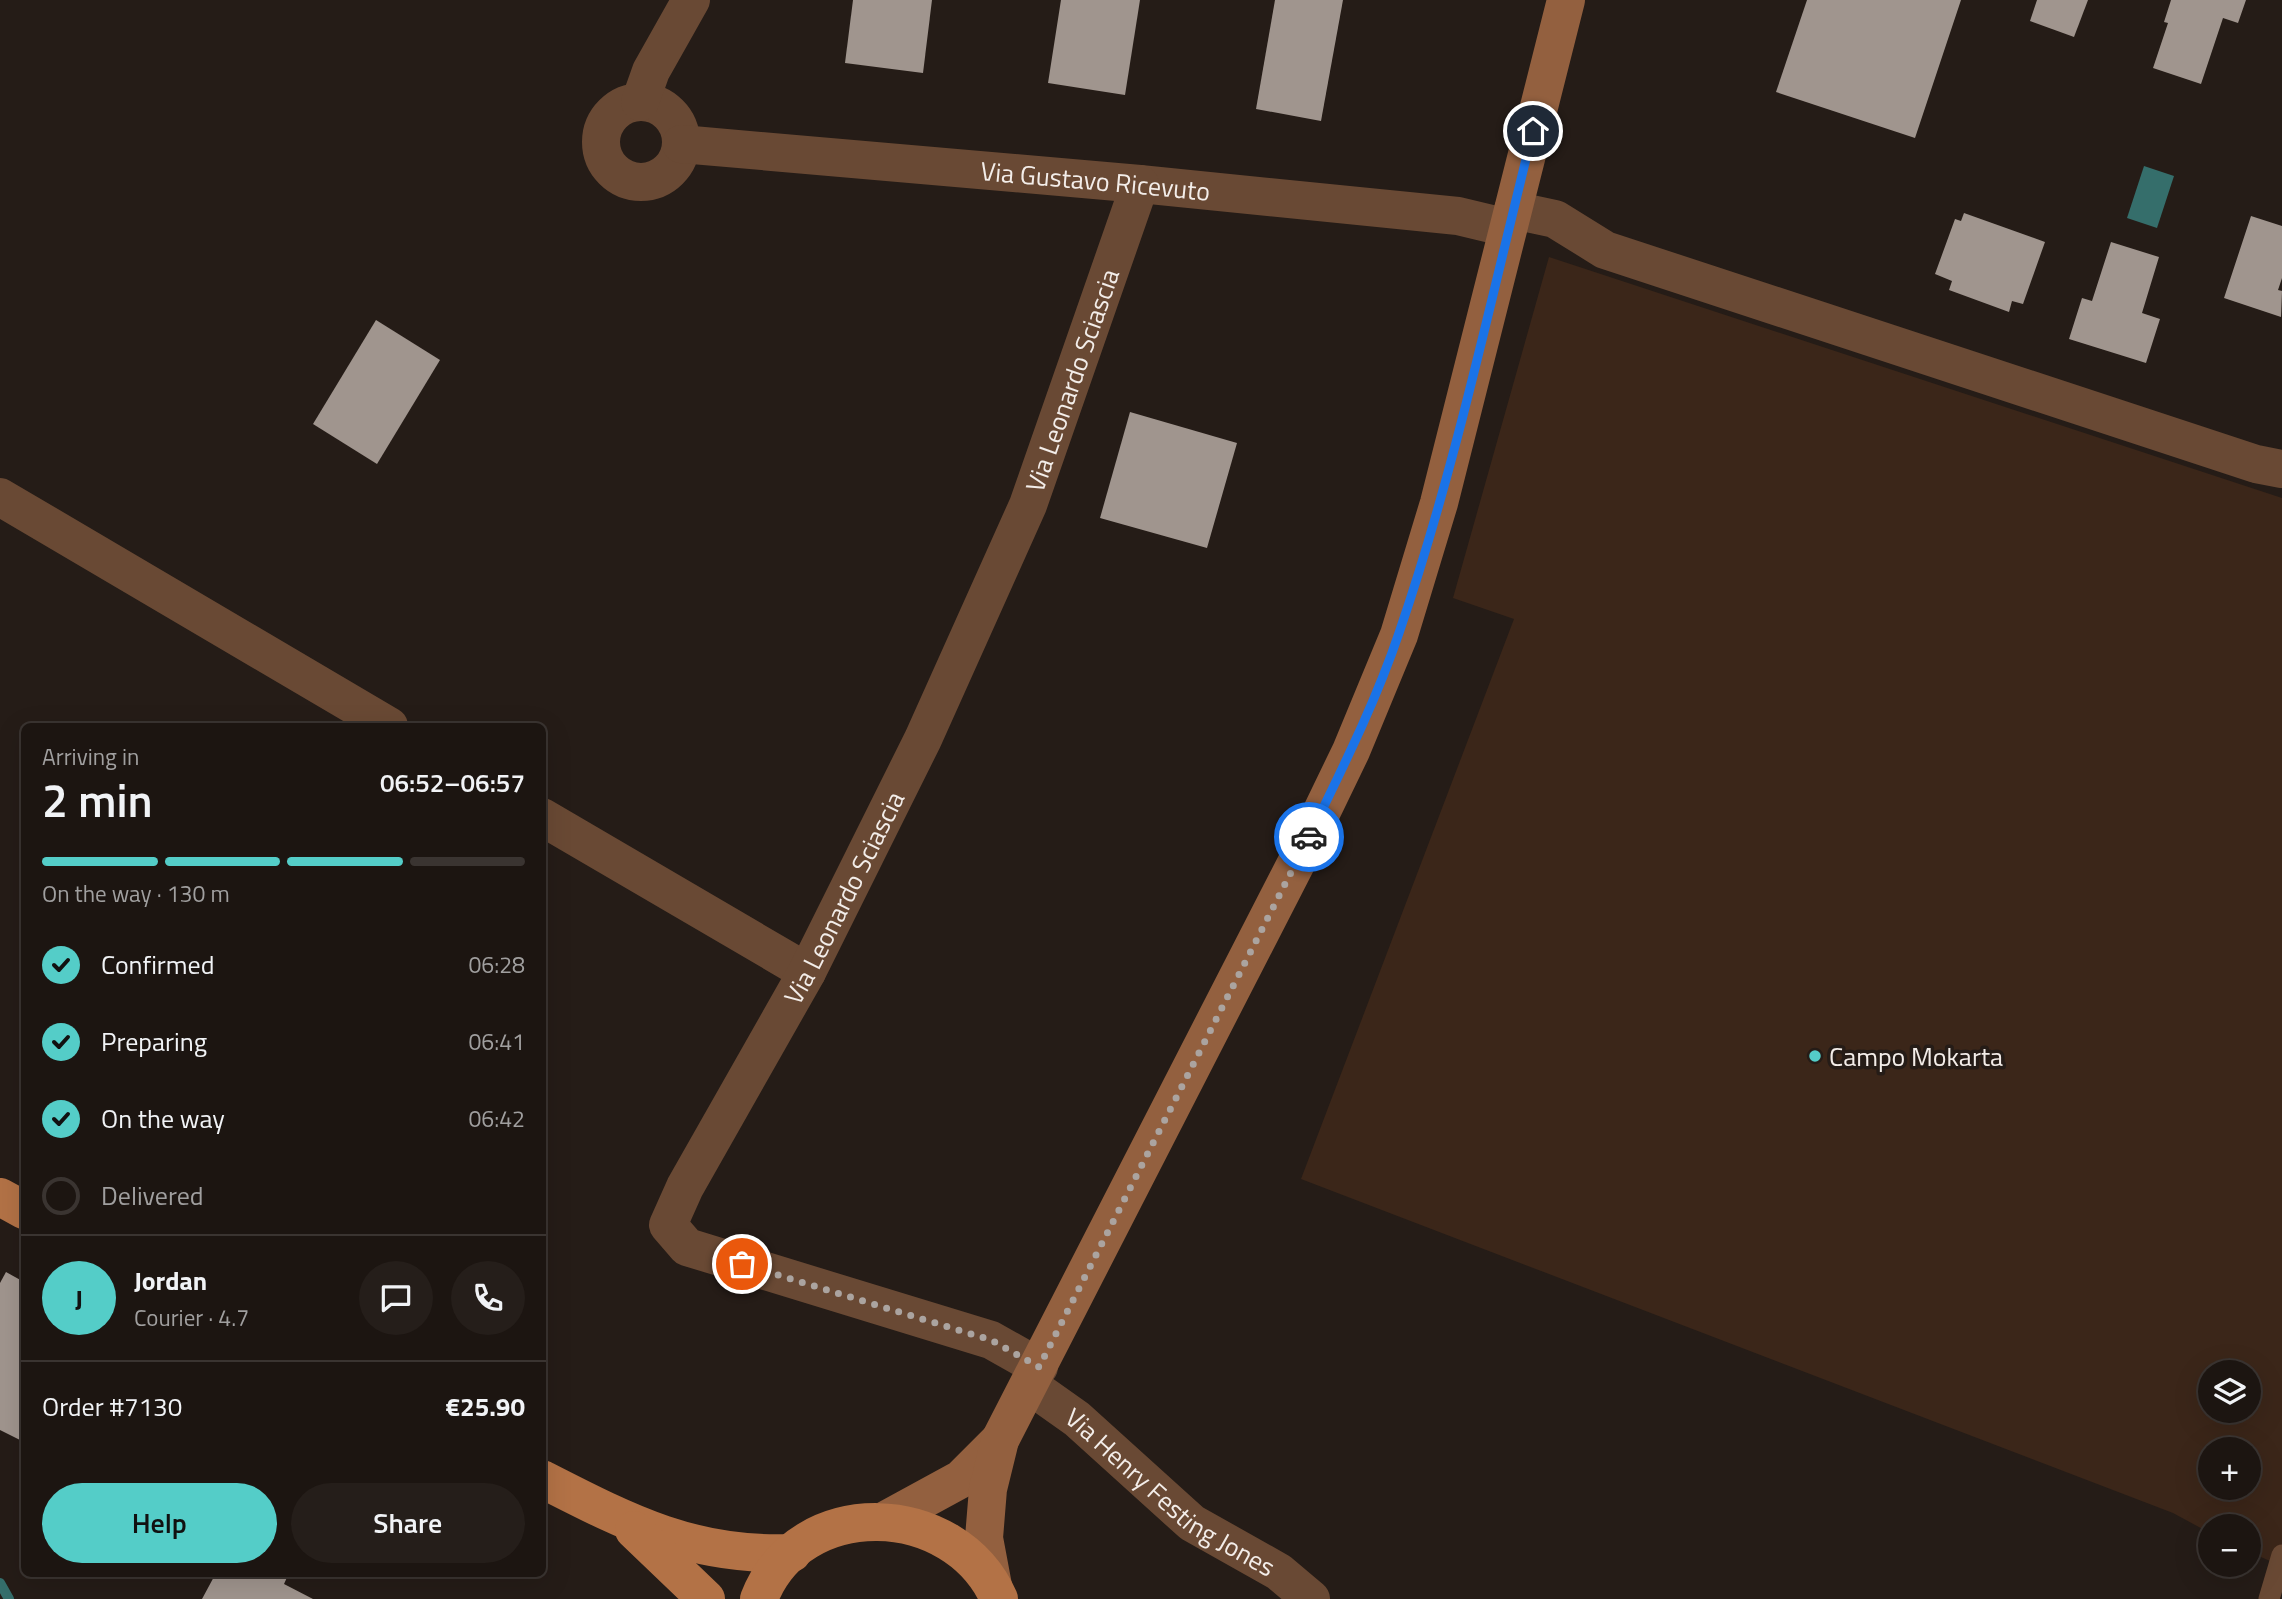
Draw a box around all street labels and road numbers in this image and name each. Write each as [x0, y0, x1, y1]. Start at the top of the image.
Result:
street label: Via Gustavo Ricevuto [979, 151, 1212, 210]
street label: Via Leonardo Sciascia [1015, 263, 1129, 497]
street label: Via Leonardo Sciascia [773, 784, 914, 1011]
street label: Via Henry Festing Jones [1058, 1397, 1283, 1586]

